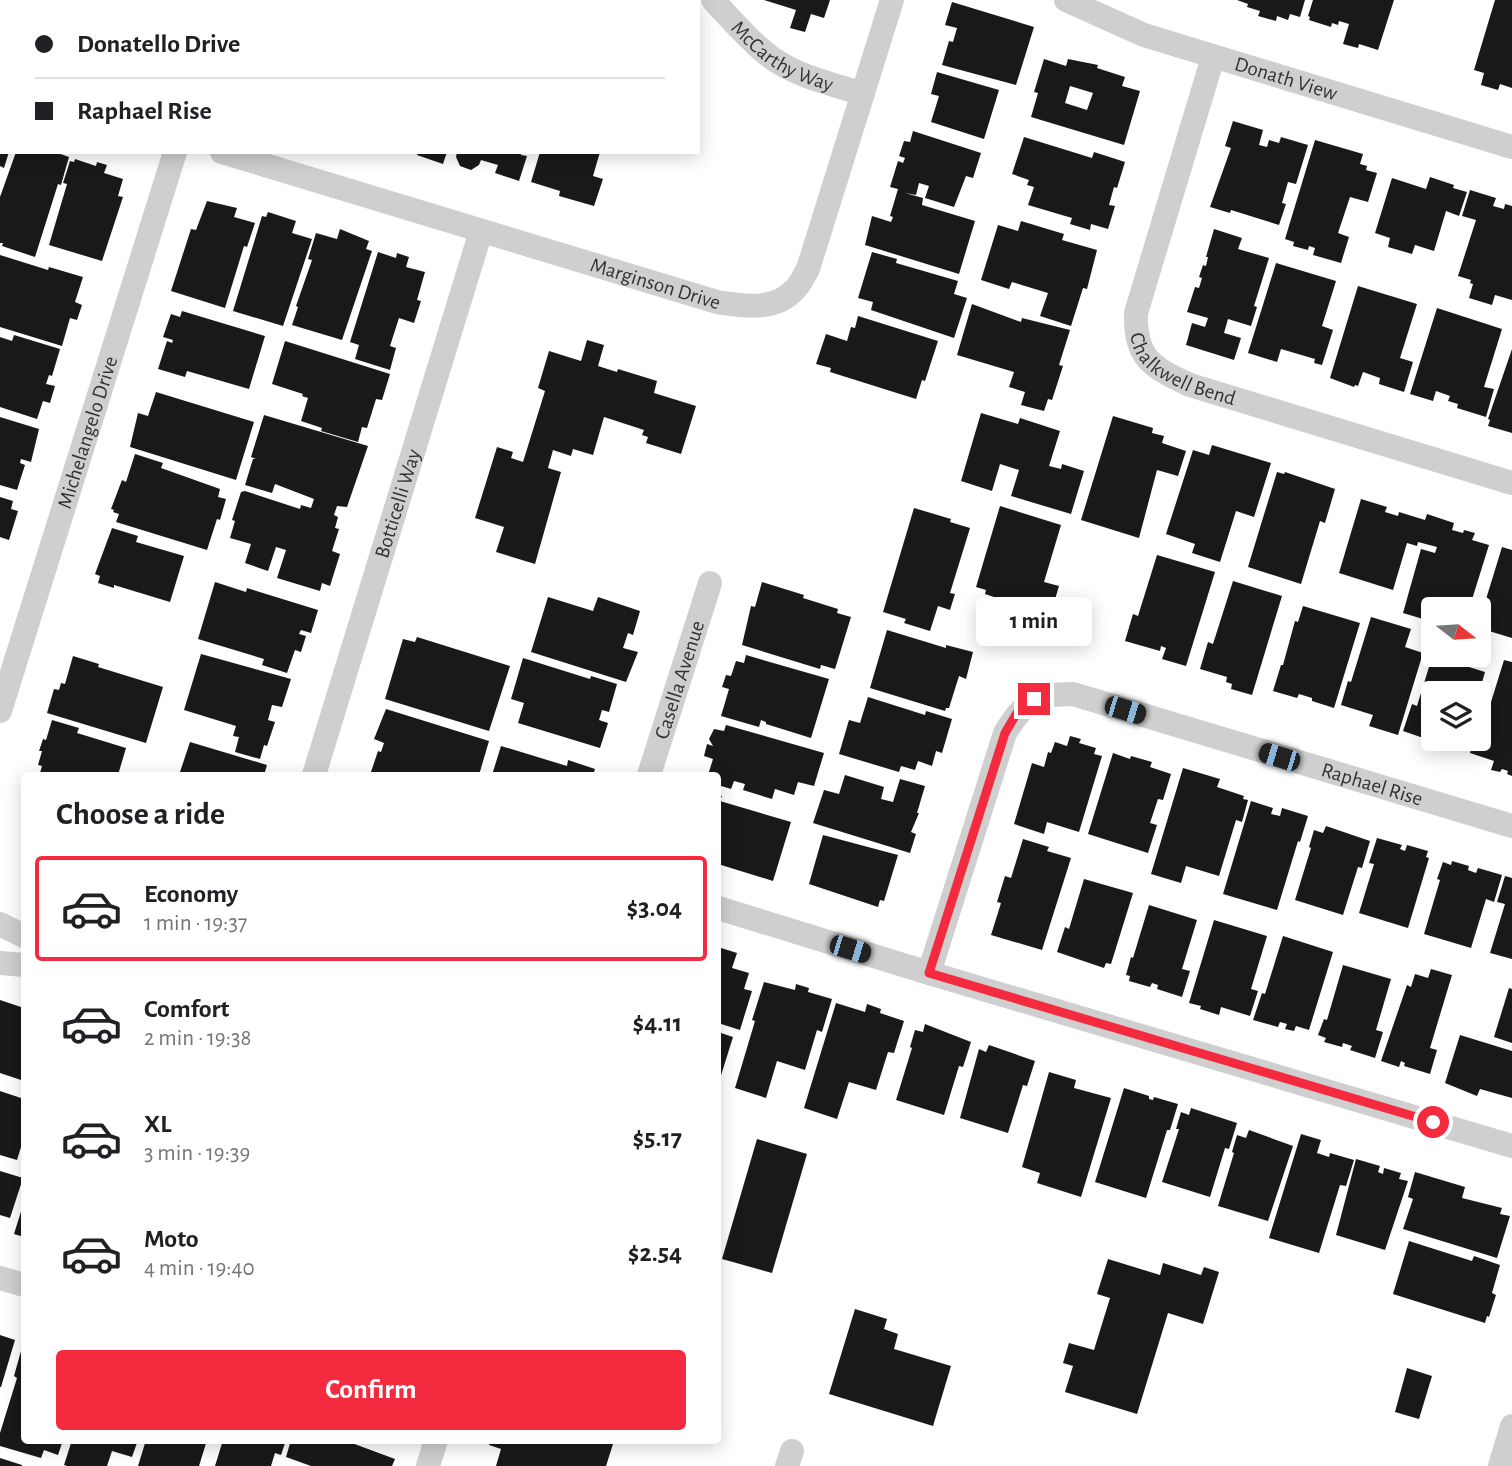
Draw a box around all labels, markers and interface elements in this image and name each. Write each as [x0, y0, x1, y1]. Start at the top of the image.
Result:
street label: McCarthy Way [727, 17, 836, 95]
text: Donatello Drive [77, 31, 240, 57]
street label: Donath View [1232, 53, 1340, 104]
text: Raphael Rise [77, 98, 212, 124]
street label: Marginson Drive [588, 254, 723, 313]
street label: Chalkwell Bend [1126, 331, 1238, 409]
street label: Michelangelo Drive [54, 354, 121, 511]
street label: Botticelli Way [371, 447, 424, 561]
north arrow [1421, 597, 1491, 667]
map controls [1421, 597, 1491, 751]
callout: 1 min [976, 598, 1092, 646]
text: 1 min [1010, 610, 1058, 633]
street label: Casella Avenue [651, 618, 708, 742]
button: layers [1421, 681, 1491, 751]
route end [1018, 683, 1050, 715]
car [1102, 694, 1149, 726]
car [1256, 741, 1303, 773]
street label: Raphael Rise [1319, 759, 1425, 810]
text: Choose a ride [56, 798, 225, 830]
icon: car [60, 877, 123, 940]
text: Economy [144, 881, 238, 907]
text: $3.04 [627, 895, 682, 921]
text: 1 min · 19:37 [144, 912, 247, 935]
car [827, 933, 874, 965]
icon: car [60, 992, 123, 1055]
text: Comfort [144, 996, 229, 1022]
text: $4.11 [633, 1010, 682, 1036]
text: 2 min · 19:38 [144, 1027, 251, 1050]
route start [1417, 1106, 1449, 1138]
icon: car [60, 1107, 123, 1170]
text: XL [144, 1111, 171, 1137]
text: $5.17 [633, 1125, 682, 1151]
text: 3 min · 19:39 [144, 1142, 250, 1165]
icon: car [60, 1222, 123, 1285]
text: Moto [144, 1226, 199, 1252]
text: $2.54 [628, 1240, 682, 1266]
text: 4 min · 19:40 [144, 1257, 255, 1280]
button: Confirm [56, 1350, 686, 1430]

